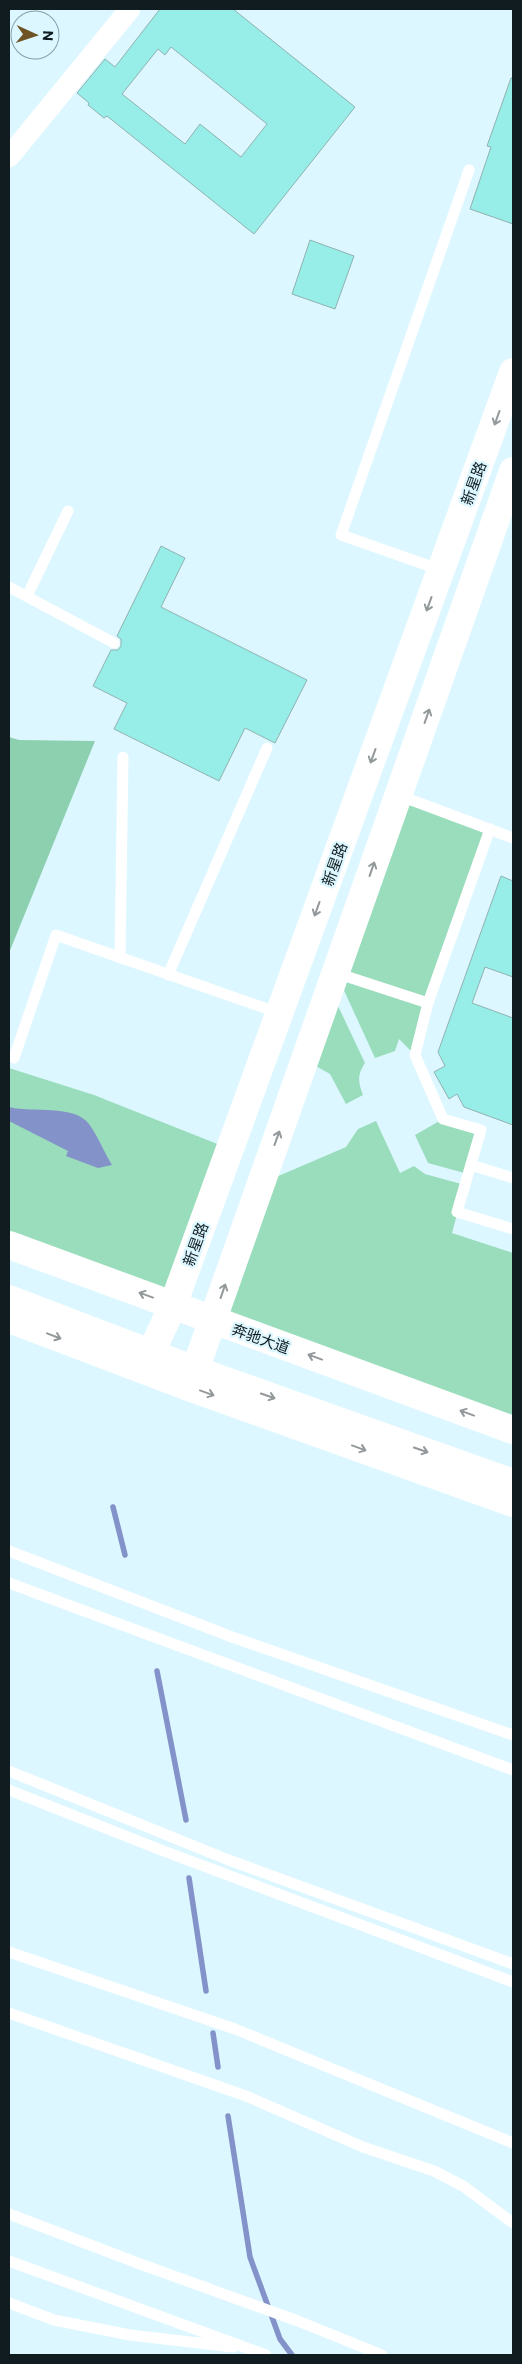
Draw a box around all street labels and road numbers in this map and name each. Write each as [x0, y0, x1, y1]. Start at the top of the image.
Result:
street label: 新星路 [457, 459, 489, 507]
street label: 新星路 [318, 840, 350, 888]
street label: 新星路 [179, 1220, 211, 1268]
street label: 奔驰大道 [230, 1319, 292, 1357]

